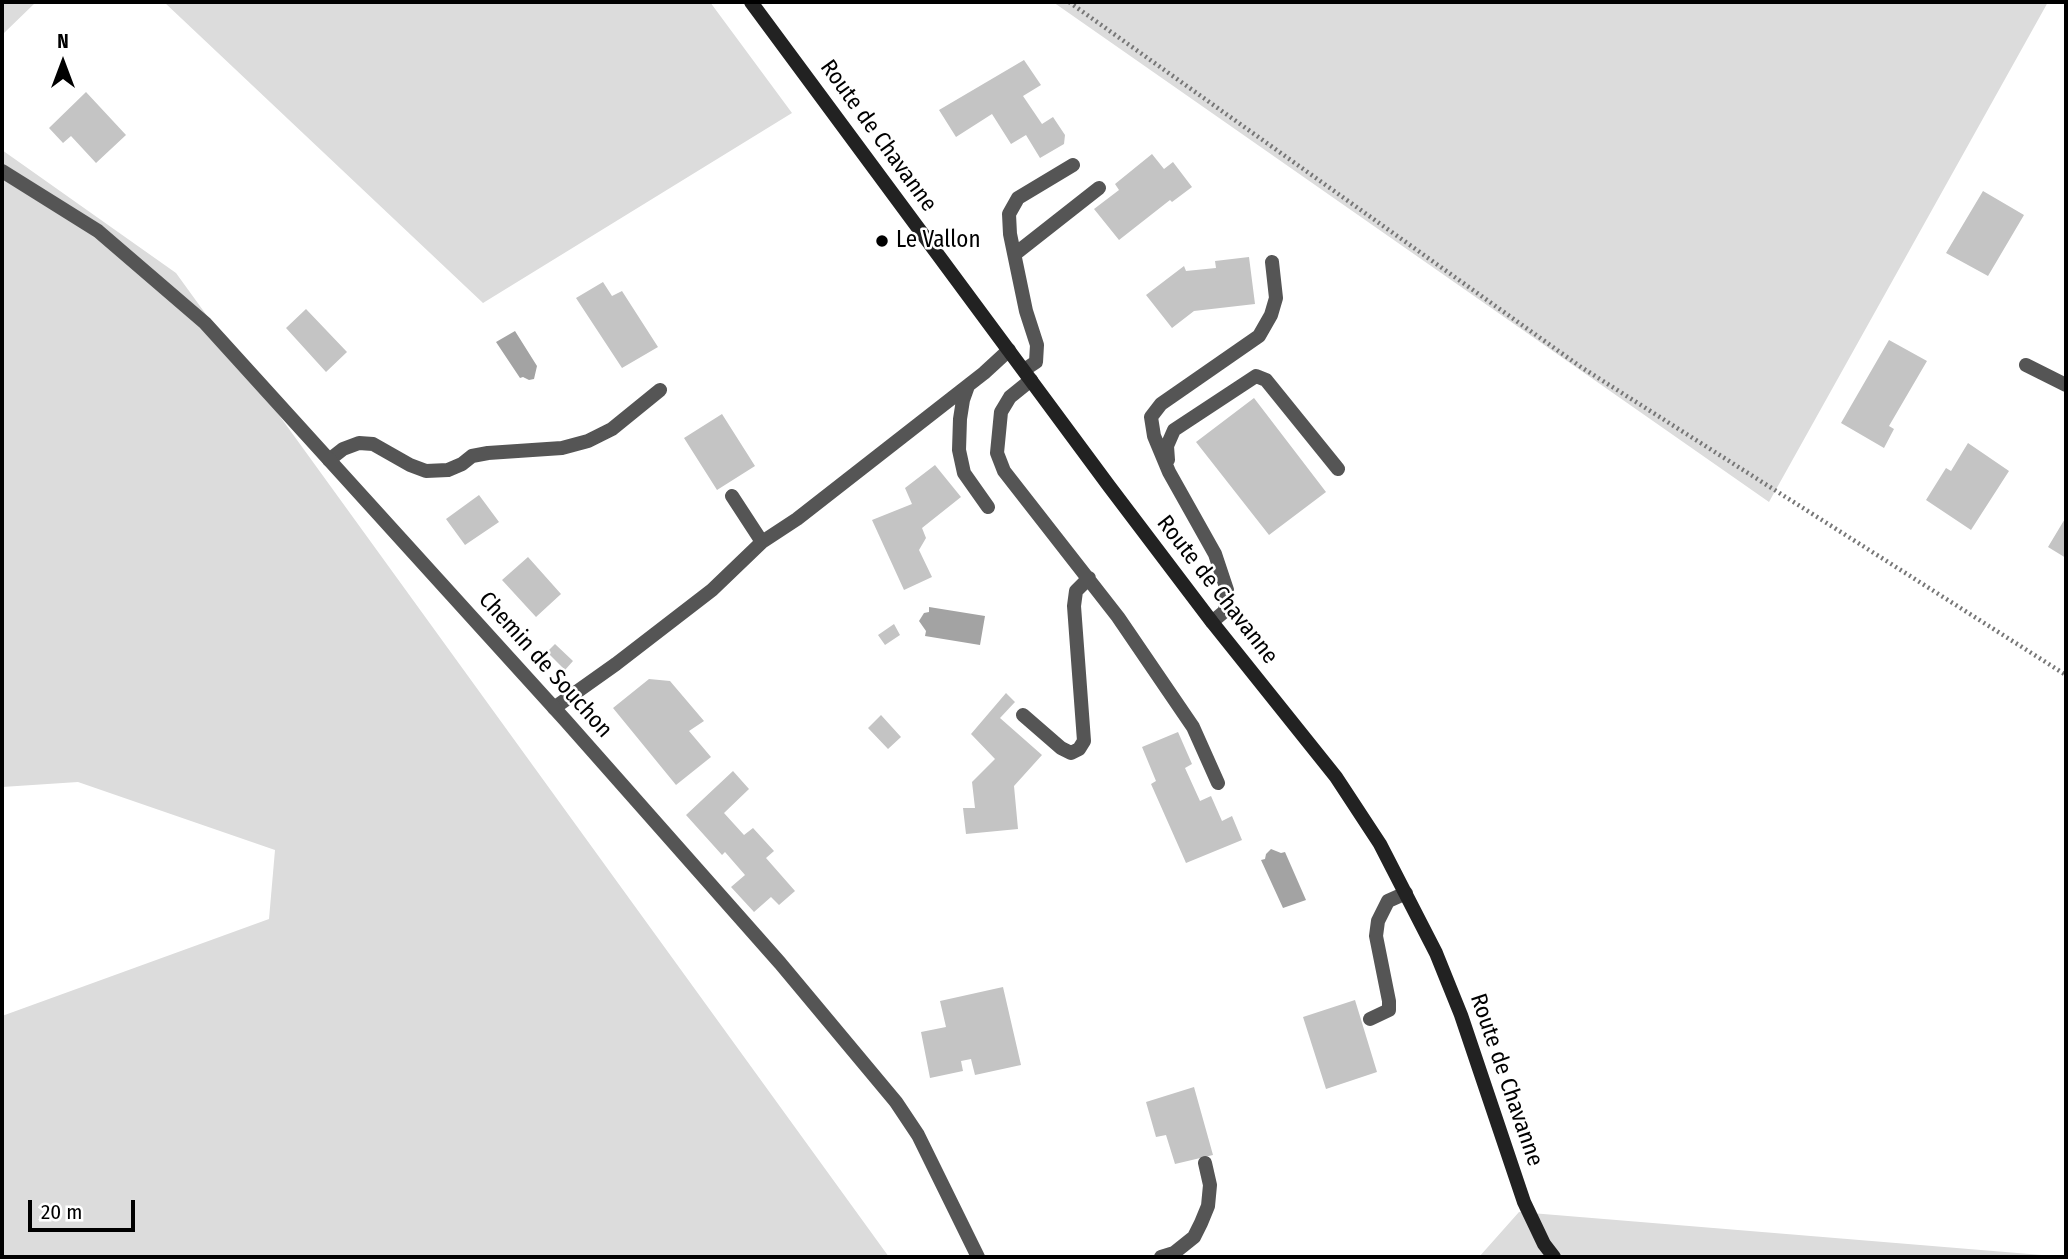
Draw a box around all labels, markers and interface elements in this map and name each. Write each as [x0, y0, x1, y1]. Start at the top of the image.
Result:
north arrow [28, 28, 98, 98]
text: N [57, 30, 69, 53]
street label: Route de Chavanne [814, 55, 942, 217]
place label: Le Vallon [896, 227, 981, 255]
marker: Le Vallon [874, 233, 890, 249]
street label: Route de Chavanne [1151, 510, 1283, 670]
street label: Chemin de Souchon [472, 586, 618, 744]
street label: Route de Chavanne [1464, 990, 1548, 1170]
scale bar [32, 1186, 138, 1230]
text: 20 m [41, 1199, 82, 1225]

